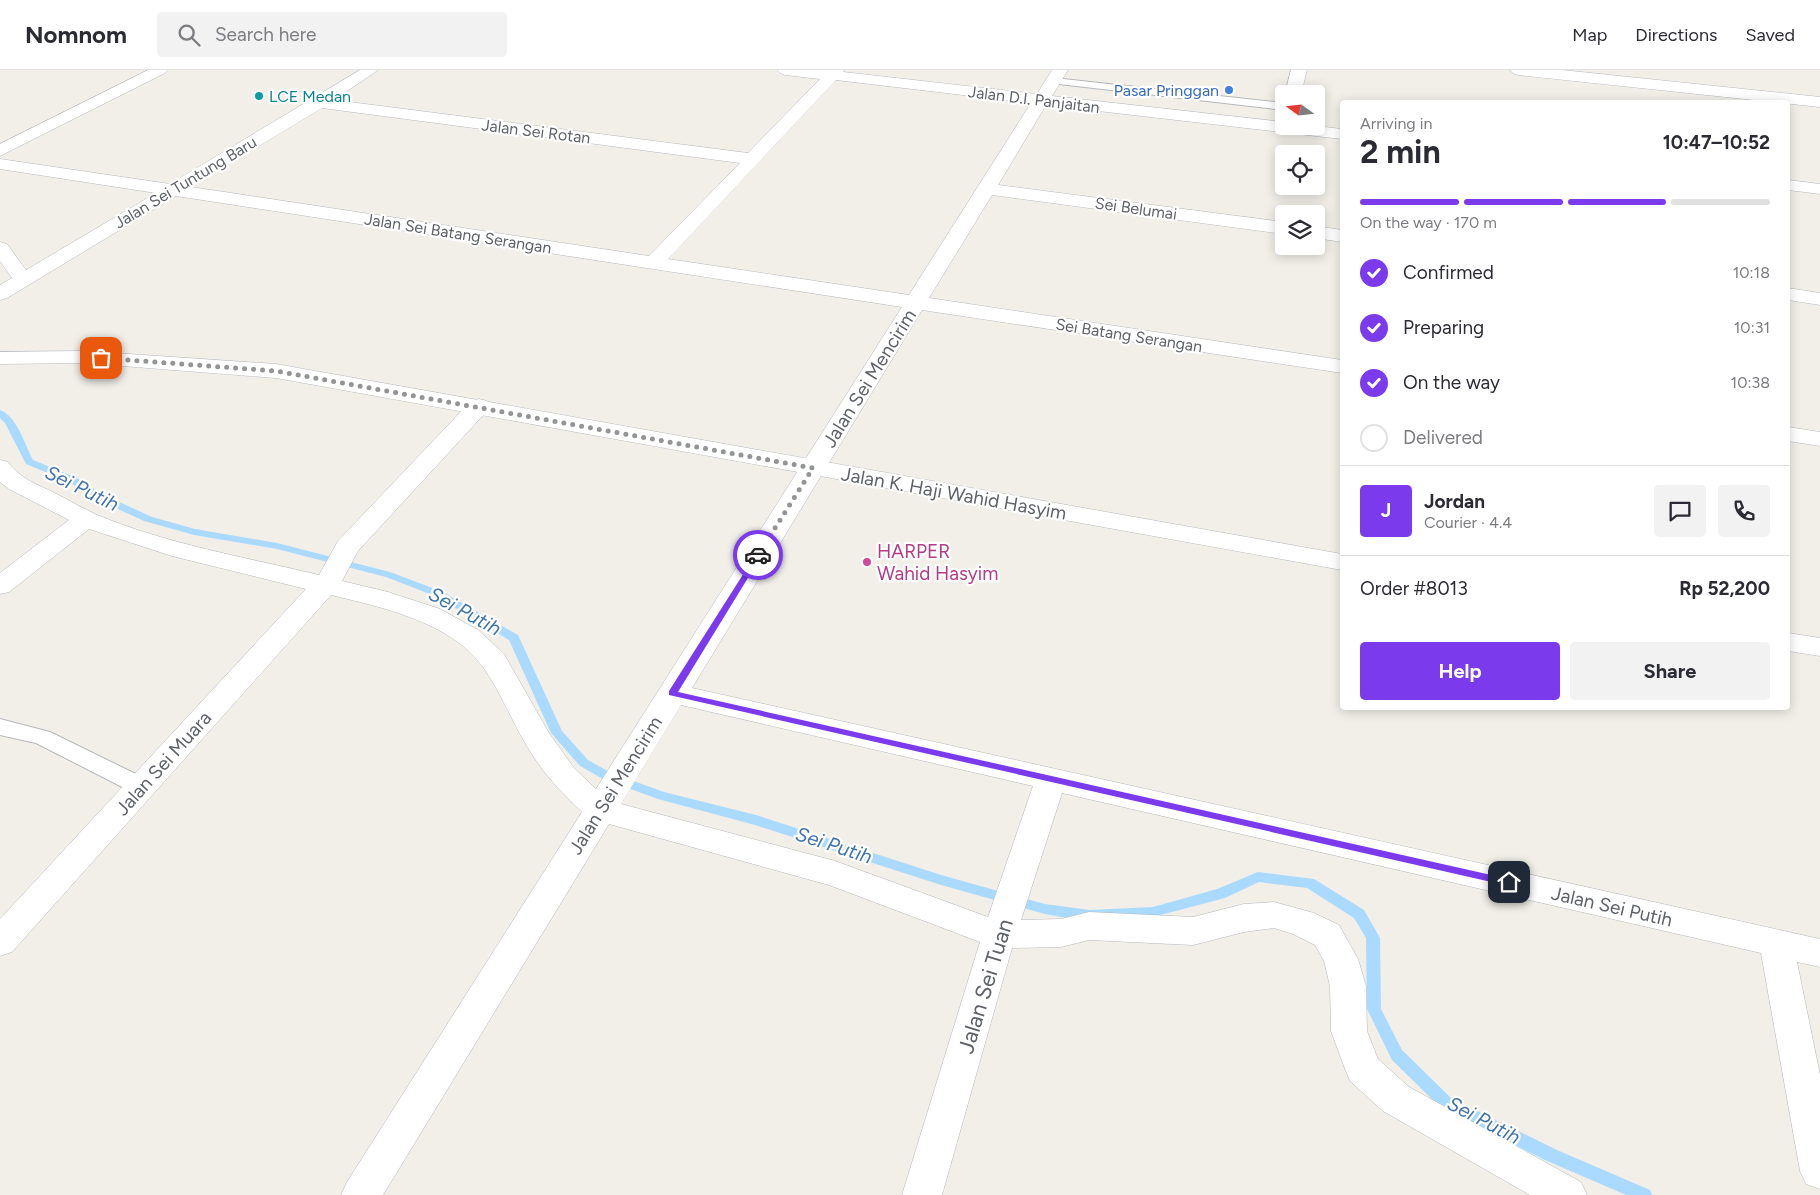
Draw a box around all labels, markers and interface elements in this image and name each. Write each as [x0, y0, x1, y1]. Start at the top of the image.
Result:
search box [157, 12, 507, 57]
text: Nomnom [25, 20, 127, 49]
icon: search [175, 21, 203, 49]
text: Search here [215, 23, 316, 46]
text: Map [1572, 24, 1607, 46]
text: Directions [1635, 24, 1717, 46]
text: Saved [1745, 24, 1795, 46]
place label: Pasar Pringgan [1114, 81, 1219, 100]
street label: Jalan D.I. Panjaitan [967, 82, 1101, 117]
marker: Pasar Pringgan [1223, 84, 1235, 96]
north arrow [1275, 85, 1325, 135]
map controls [1275, 85, 1325, 255]
place label: LCE Medan [269, 87, 351, 106]
marker: LCE Medan [253, 90, 265, 102]
text: Arriving in [1360, 114, 1432, 133]
street label: Jalan Sei Rotan [480, 115, 592, 148]
text: 10:47–10:52 [1663, 131, 1770, 154]
street label: Jalan Sei Tuntung Baru [111, 132, 260, 232]
text: 2 min [1360, 133, 1441, 171]
button: locate [1275, 145, 1325, 195]
street label: Sei Belumai [1094, 193, 1178, 224]
button: layers [1275, 205, 1325, 255]
street label: Jalan Sei Batang Serangan [363, 209, 553, 258]
text: On the way · 170 m [1360, 213, 1497, 232]
icon: check [1360, 259, 1388, 287]
text: Confirmed [1403, 261, 1494, 284]
text: 10:18 [1733, 263, 1770, 282]
street label: Jalan Sei Mencirim [818, 305, 921, 452]
icon: check [1360, 314, 1388, 342]
street label: Sei Batang Serangan [1054, 315, 1204, 356]
text: Preparing [1403, 316, 1484, 339]
text: 10:31 [1734, 318, 1770, 337]
pin [80, 337, 122, 379]
icon: bag [87, 344, 115, 372]
icon: check [1360, 369, 1388, 397]
text: On the way [1403, 371, 1500, 394]
text: 10:38 [1731, 373, 1770, 392]
text: Delivered [1403, 426, 1483, 449]
water label: Sei Putih [41, 460, 123, 516]
street label: Jalan K. Haji Wahid Hasyim [839, 462, 1068, 525]
button: chat [1654, 485, 1706, 537]
button: phone [1718, 485, 1770, 537]
text: Jordan [1424, 490, 1485, 513]
text: J [1381, 499, 1391, 522]
text: Courier · 4.4 [1424, 513, 1512, 532]
courier [733, 530, 783, 580]
place label: HARPER Wahid Hasyim [877, 540, 998, 585]
icon: car [744, 541, 772, 569]
marker: HARPER Wahid Hasyim [861, 556, 873, 568]
text: Order #8013 [1360, 577, 1468, 600]
text: Rp 52,200 [1679, 577, 1770, 600]
water label: Sei Putih [425, 581, 505, 641]
button: Help [1360, 642, 1560, 700]
button: Share [1570, 642, 1770, 700]
street label: Jalan Sei Muara [111, 706, 216, 820]
street label: Jalan Sei Mencirim [564, 712, 667, 859]
water label: Sei Putih [793, 821, 875, 869]
pin [1488, 861, 1530, 903]
icon: home [1495, 868, 1523, 896]
street label: Jalan Sei Putih [1549, 881, 1675, 932]
street label: Jalan Sei Tuan [952, 916, 1019, 1057]
water label: Sei Putih [1443, 1091, 1525, 1149]

